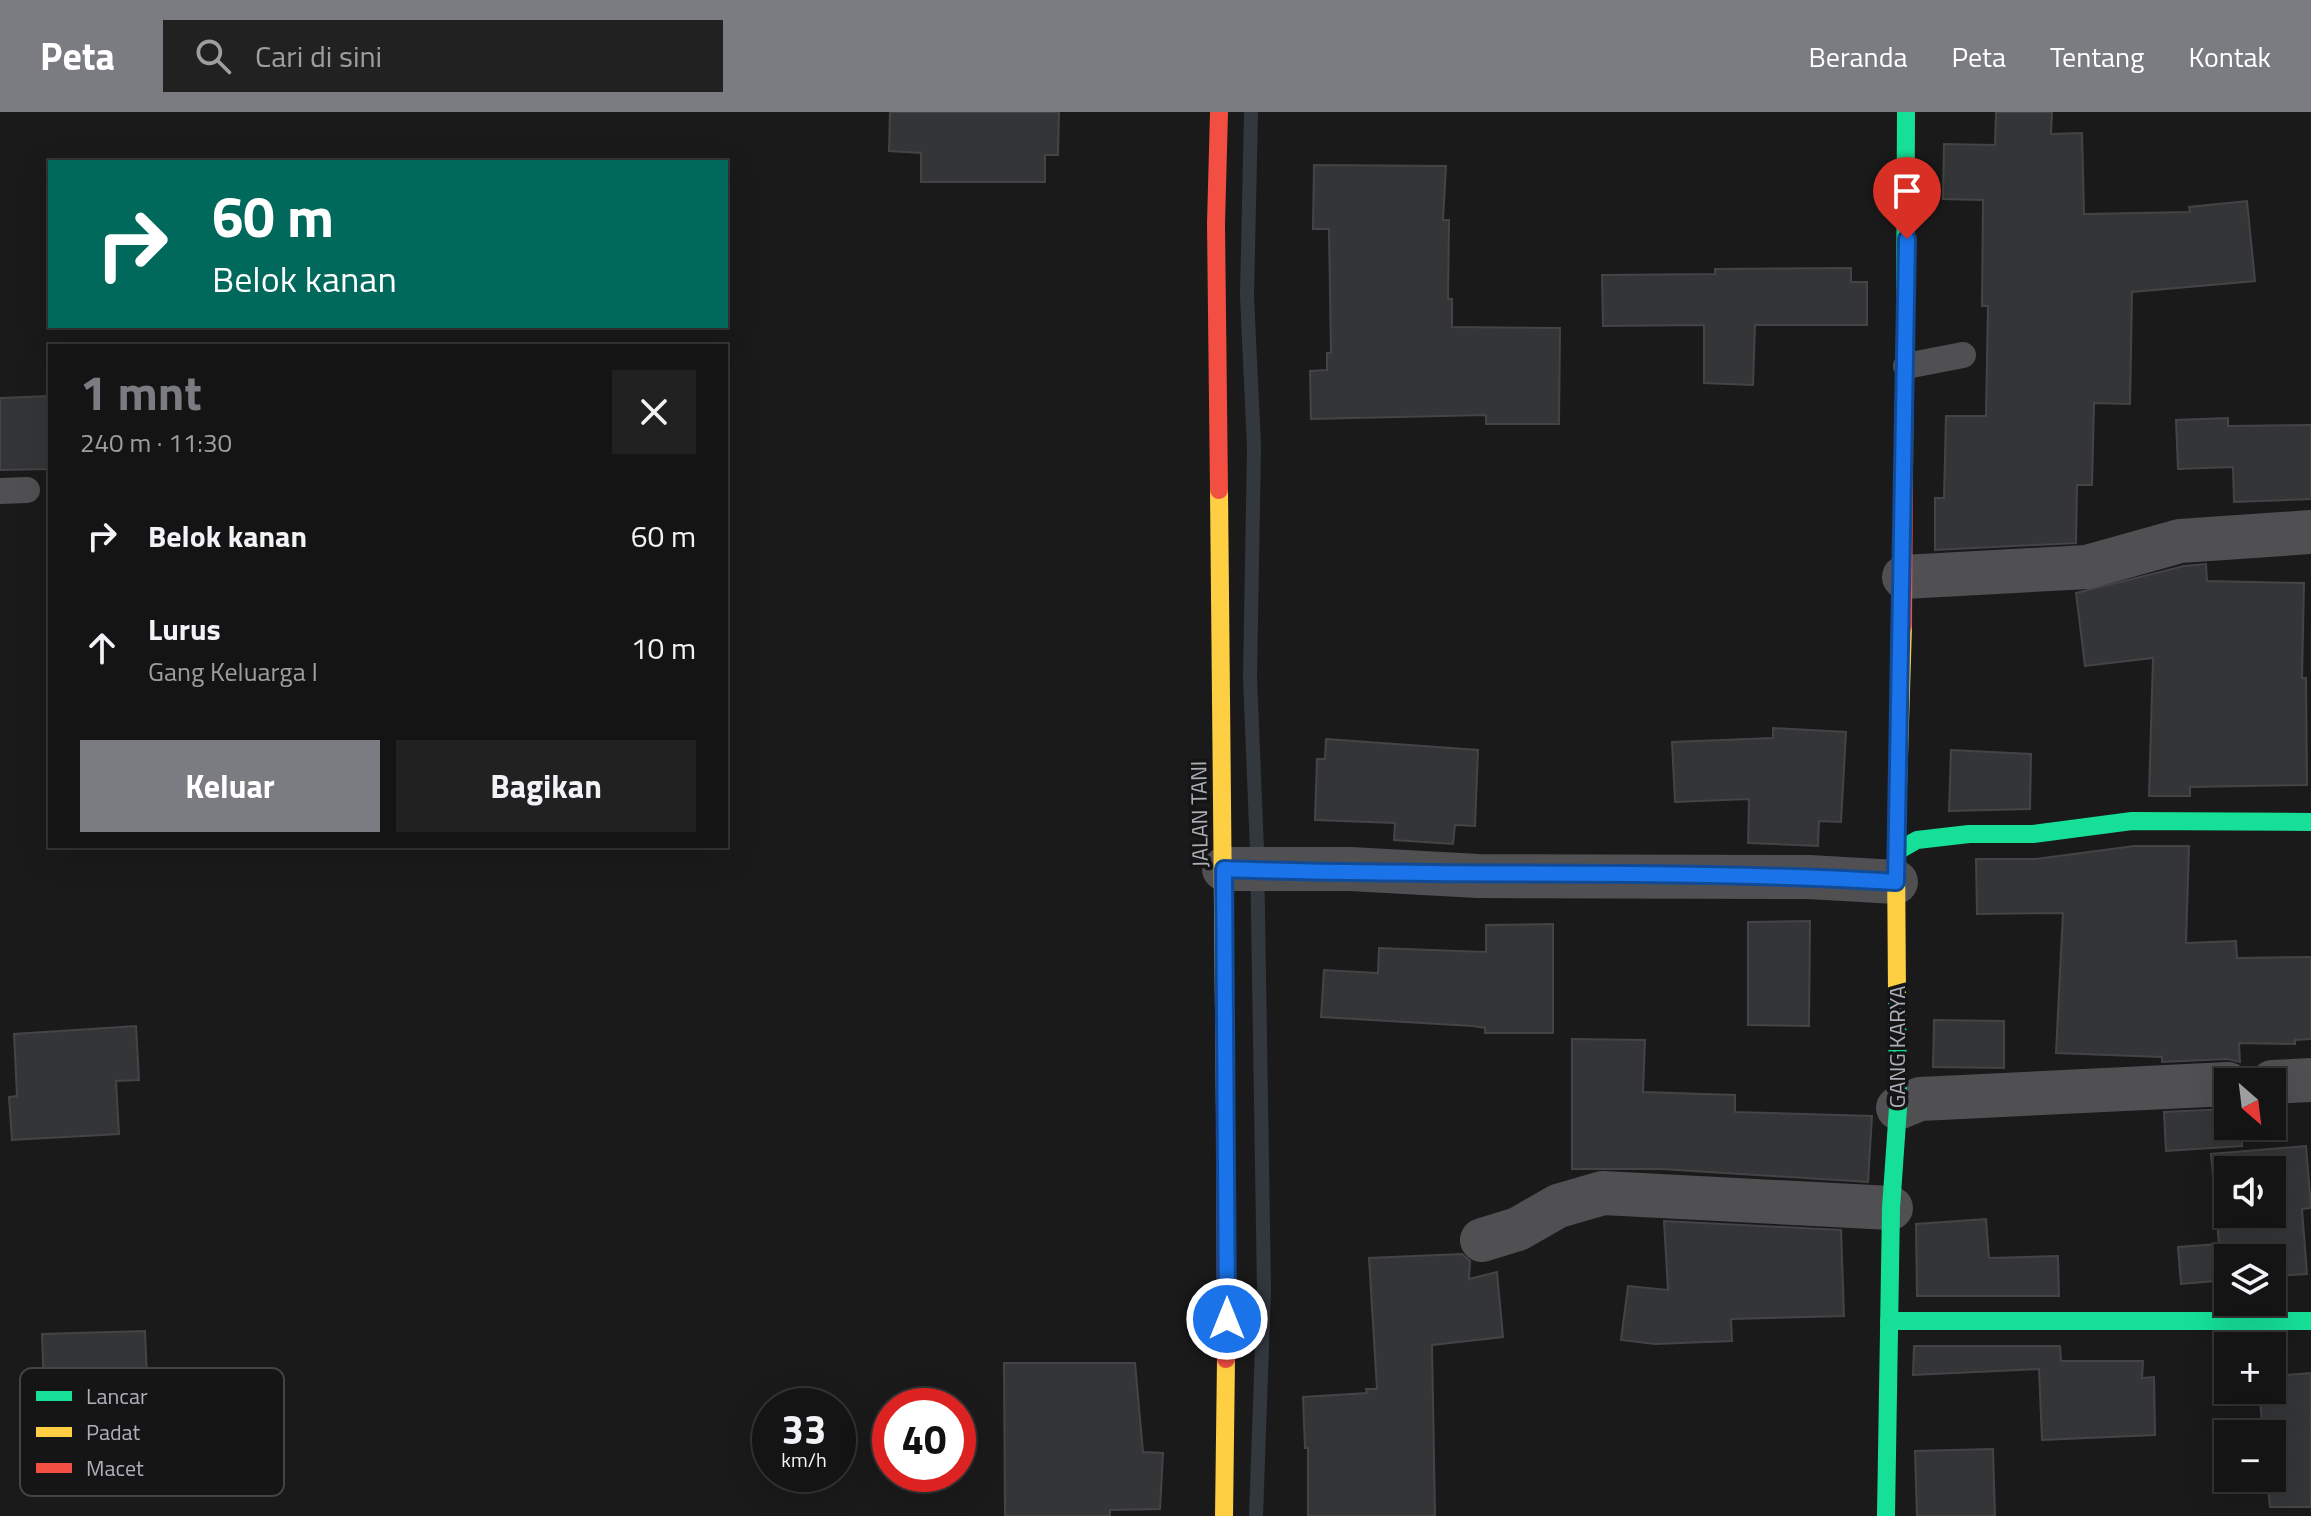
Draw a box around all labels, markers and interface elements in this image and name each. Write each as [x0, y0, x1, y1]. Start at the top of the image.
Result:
search box [163, 20, 723, 92]
text: Peta [40, 27, 115, 85]
text: Cari di sini [255, 33, 382, 79]
icon: search [191, 34, 235, 78]
text: Beranda [1809, 35, 1908, 78]
text: Peta [1952, 35, 2006, 78]
text: Tentang [2050, 35, 2144, 78]
text: Kontak [2188, 35, 2271, 78]
pin [1873, 157, 1941, 239]
icon: arrive [1885, 169, 1929, 213]
text: 60 m [212, 174, 334, 259]
icon: right [80, 192, 184, 296]
text: Belok kanan [212, 251, 397, 306]
text: 1 mnt [80, 356, 202, 429]
button: close [612, 370, 696, 454]
text: 240 m · 11:30 [80, 423, 232, 462]
text: Belok kanan [148, 513, 307, 559]
text: 60 m [631, 513, 696, 559]
icon: right [80, 514, 124, 558]
text: Lurus [148, 606, 221, 652]
text: 10 m [631, 625, 696, 671]
icon: ahead [80, 626, 124, 670]
text: Gang Keluarga I [148, 652, 318, 691]
button: Keluar [80, 740, 380, 832]
button: Bagikan [396, 740, 696, 832]
street label: JALAN TANI [1181, 760, 1217, 868]
street label: GANG KARYA [1880, 986, 1914, 1108]
north arrow [2214, 1068, 2286, 1140]
map controls [2214, 1068, 2286, 1492]
button: sound [2214, 1156, 2286, 1228]
button: layers [2214, 1244, 2286, 1316]
position arrow [1185, 1277, 1269, 1361]
button: + [2214, 1332, 2286, 1404]
legend [20, 1368, 284, 1496]
text: Lancar [86, 1379, 148, 1413]
speed limit sign: 40 [872, 1388, 976, 1492]
text: 33 [782, 1399, 826, 1460]
text: Padat [86, 1415, 141, 1449]
button: − [2214, 1420, 2286, 1492]
text: km/h [781, 1444, 827, 1475]
text: Macet [86, 1451, 144, 1485]

